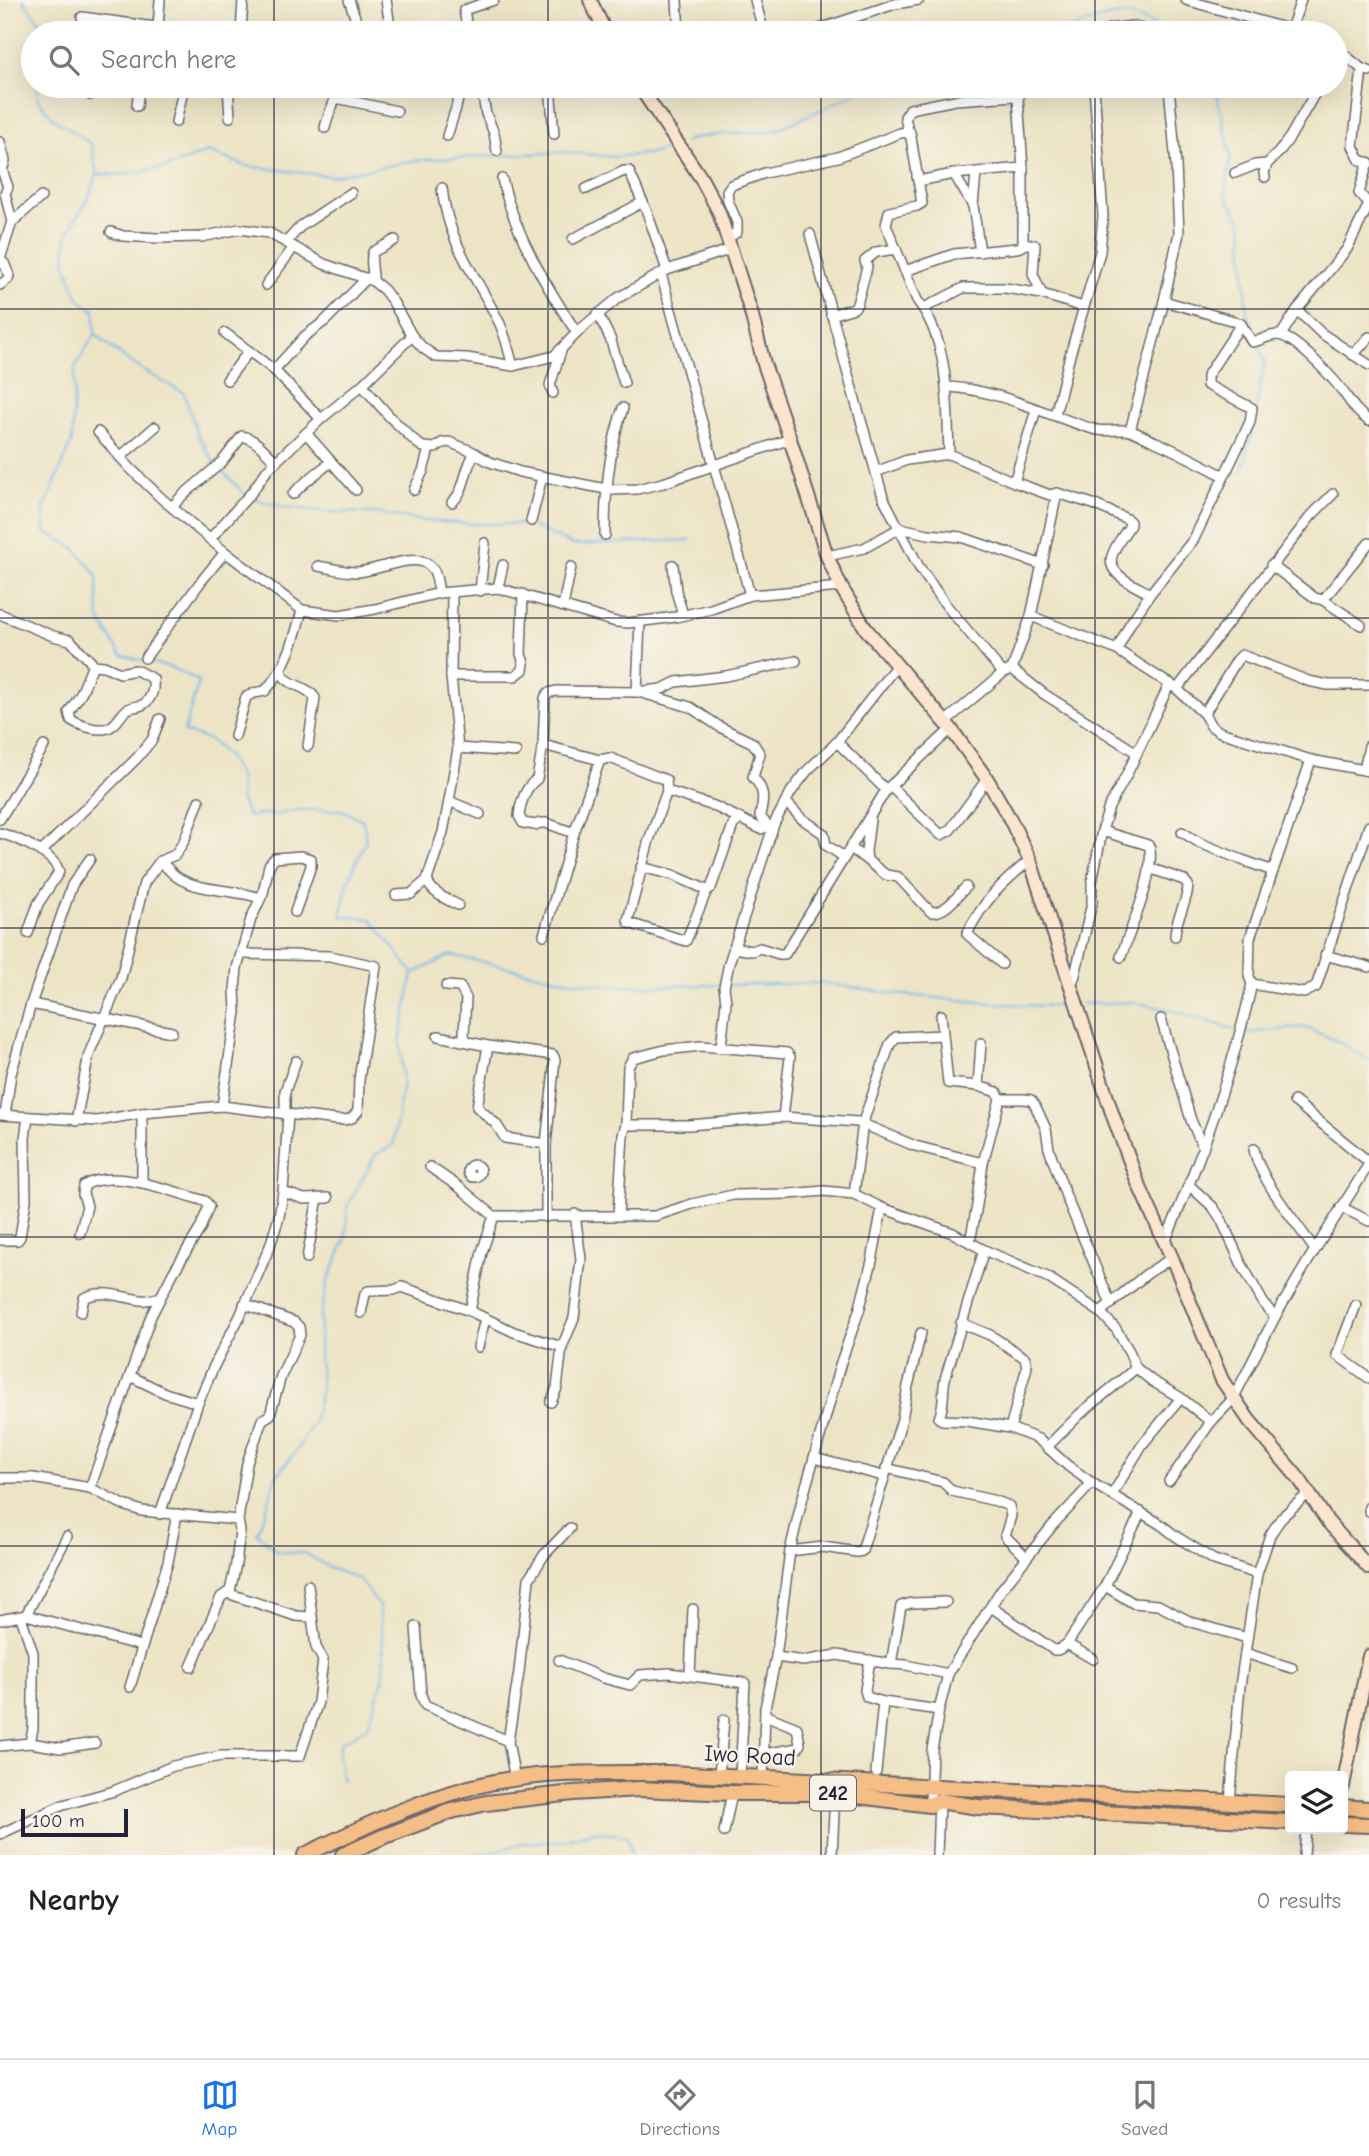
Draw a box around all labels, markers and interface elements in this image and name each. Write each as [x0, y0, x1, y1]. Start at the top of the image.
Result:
search box [21, 21, 1348, 98]
icon: search [45, 41, 83, 79]
text: Search here [101, 45, 236, 75]
street label: Iwo Road [703, 1740, 797, 1771]
map controls [1285, 1771, 1348, 1834]
button: layers [1285, 1771, 1348, 1834]
road number: 242 [810, 1776, 856, 1811]
scale bar [21, 1806, 128, 1838]
text: 100 m [32, 1810, 85, 1832]
text: Nearby [28, 1883, 119, 1918]
text: 0 results [1257, 1887, 1341, 1914]
tab: Map [201, 2076, 239, 2140]
tab: Directions [640, 2076, 720, 2140]
tab: Saved [1121, 2076, 1168, 2140]

